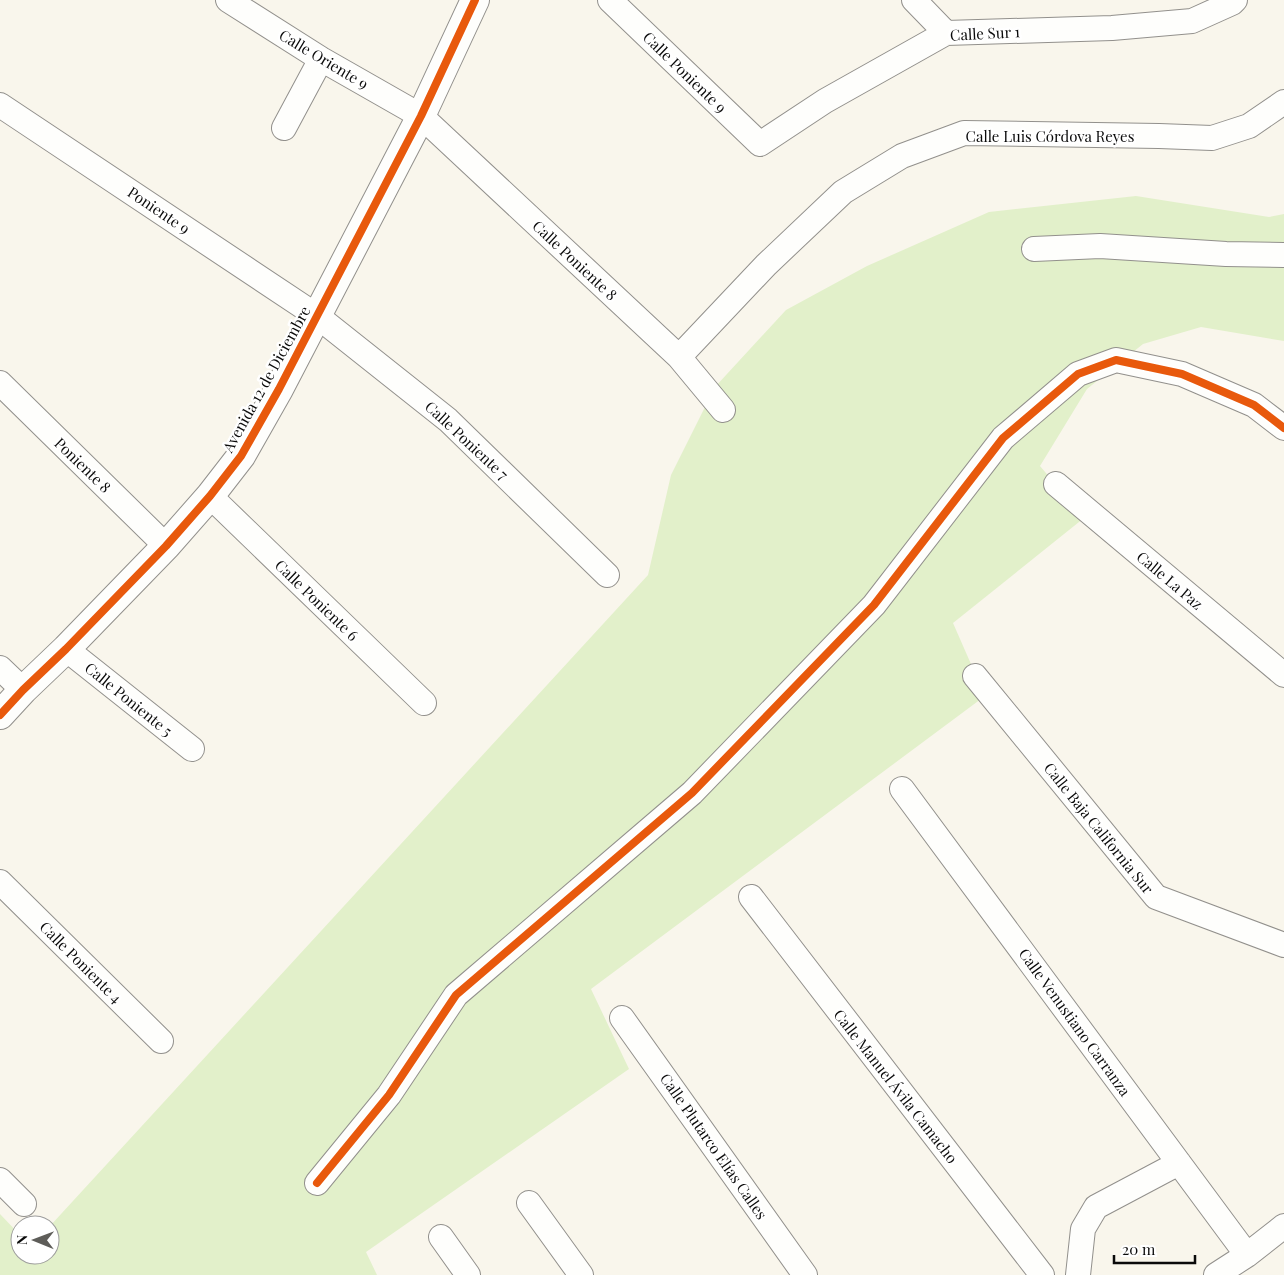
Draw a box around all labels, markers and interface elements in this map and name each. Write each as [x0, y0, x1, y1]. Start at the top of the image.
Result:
street label: Calle Sur 1 [950, 21, 1021, 45]
street label: Calle Oriente 9 [276, 25, 372, 93]
street label: Calle Poniente 9 [639, 27, 731, 117]
street label: Calle Luis Córdova Reyes [966, 126, 1134, 146]
street label: Poniente 9 [124, 182, 194, 238]
street label: Calle Poniente 8 [528, 216, 622, 305]
street label: Avenida 12 de Diciembre [217, 302, 315, 456]
street label: Calle Poniente 7 [421, 396, 513, 484]
street label: Poniente 8 [50, 433, 116, 497]
street label: Calle La Paz [1133, 546, 1207, 614]
street label: Calle Poniente 6 [271, 555, 363, 645]
street label: Calle Poniente 5 [81, 658, 177, 740]
street label: Calle Baja California Sur [1040, 758, 1158, 898]
street label: Calle Poniente 4 [36, 917, 126, 1007]
street label: Calle Venustiano Carranza [1015, 944, 1136, 1100]
street label: Calle Manuel Ávila Camacho [830, 1005, 962, 1167]
street label: Calle Plutarco Elías Calles [656, 1069, 772, 1223]
north arrow [10, 1215, 60, 1265]
scale bar [1114, 1232, 1195, 1264]
text: N [12, 1235, 31, 1245]
text: 20 m [1122, 1239, 1156, 1259]

